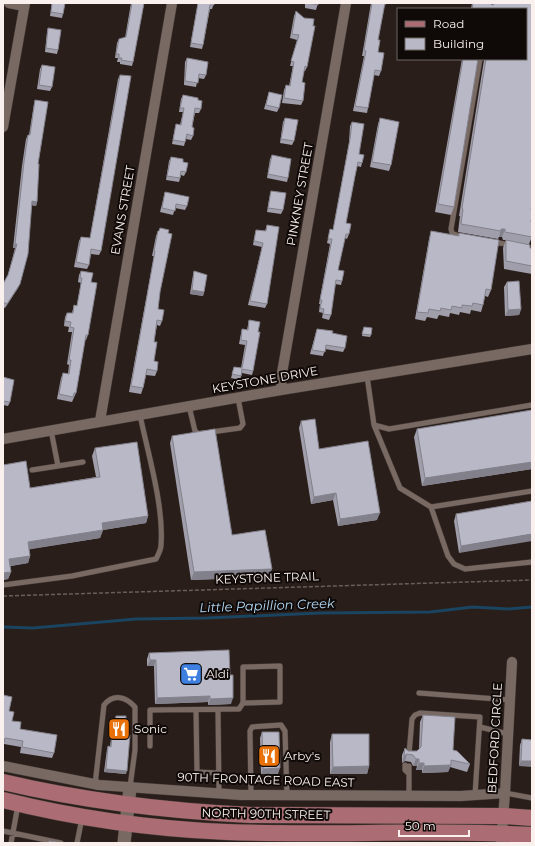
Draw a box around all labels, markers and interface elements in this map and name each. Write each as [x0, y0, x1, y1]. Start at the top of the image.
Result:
legend [397, 8, 527, 60]
text: Road [433, 16, 464, 31]
text: Building [433, 36, 484, 51]
street label: PINKNEY STREET [283, 141, 316, 247]
street label: EVANS STREET [107, 164, 138, 256]
street label: KEYSTONE DRIVE [211, 363, 319, 396]
street label: KEYSTONE TRAIL [215, 568, 319, 587]
water label: Little Papillion Creek [199, 595, 336, 615]
supermarket icon: Aldi [178, 661, 204, 687]
place label: Aldi [206, 666, 229, 681]
street label: BEDFORD CIRCLE [484, 682, 505, 794]
restaurant icon: Sonic [106, 716, 132, 742]
place label: Sonic [134, 721, 167, 736]
restaurant icon: Arby's [256, 743, 282, 769]
place label: Arby's [284, 748, 320, 763]
street label: 90TH FRONTAGE ROAD EAST [177, 769, 355, 790]
street label: NORTH 90TH STREET [202, 805, 331, 822]
scale bar [399, 812, 469, 838]
text: 50 m [405, 818, 436, 833]

